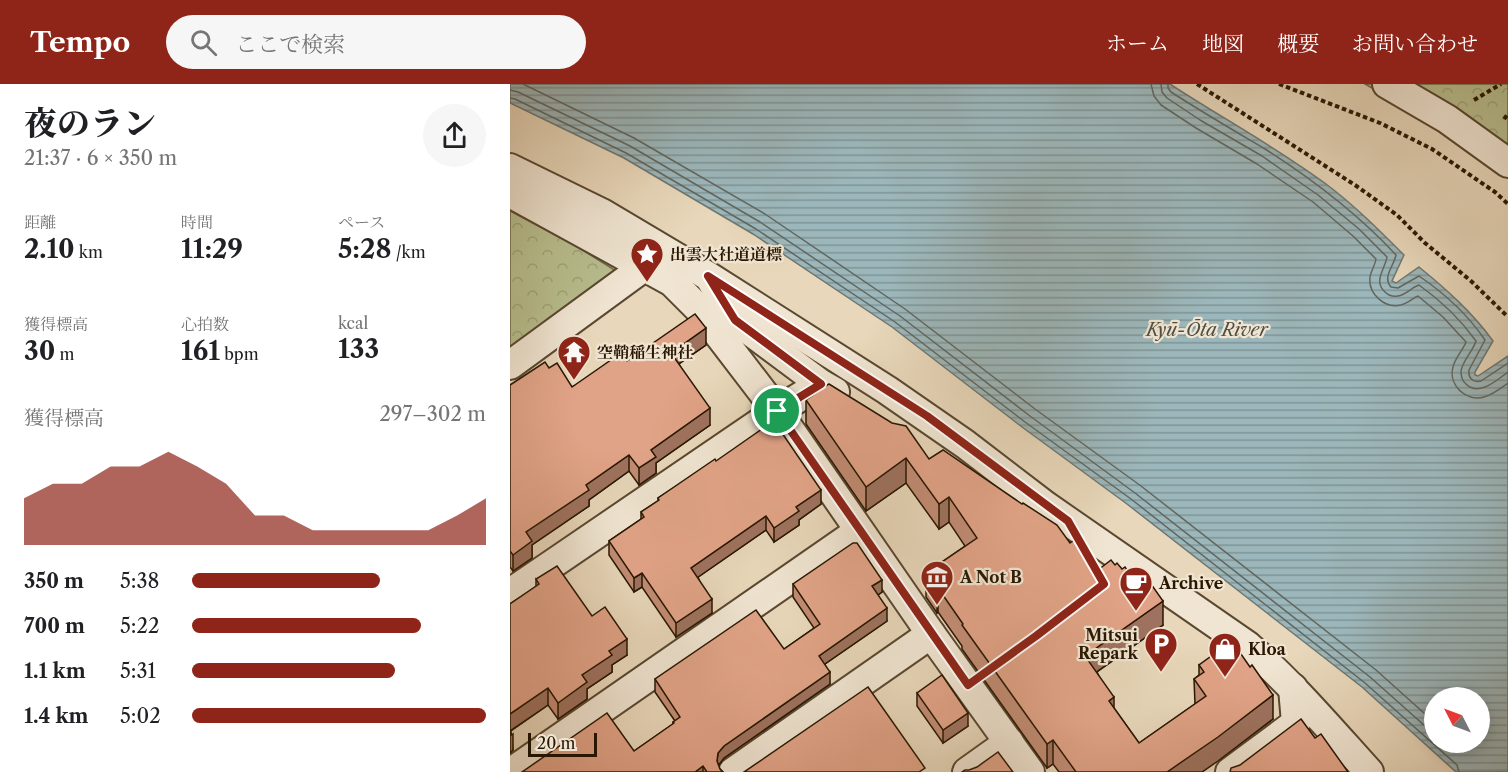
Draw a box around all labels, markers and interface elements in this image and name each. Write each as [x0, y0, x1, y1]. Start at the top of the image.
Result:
search box [166, 15, 586, 69]
text: Tempo [30, 25, 130, 59]
icon: search [187, 26, 220, 59]
text: ここで検索 [235, 31, 345, 58]
text: ホーム [1106, 31, 1169, 56]
text: 地図 [1202, 31, 1244, 56]
text: 概要 [1277, 31, 1319, 56]
text: お問い合わせ [1352, 31, 1478, 56]
text: 夜のラン [24, 103, 156, 144]
button: share [423, 104, 486, 167]
text: 21:37 · 6 × 350 m [24, 146, 177, 170]
text: 距離 [24, 212, 56, 232]
text: 時間 [181, 212, 213, 232]
text: ペース [338, 212, 385, 232]
text: 2.10 [24, 233, 75, 265]
text: 11:29 [181, 233, 243, 265]
text: 5:28 [338, 233, 391, 265]
place icon: 出雲大社道道標 [629, 236, 665, 283]
text: km [75, 242, 103, 262]
text: /km [391, 242, 426, 262]
place label: 出雲大社道道標 [670, 244, 782, 264]
text: kcal [338, 313, 368, 333]
text: 獲得標高 [24, 314, 88, 334]
text: 心拍数 [181, 314, 229, 334]
water label: Kyū-Ōta River [1144, 318, 1269, 341]
text: 133 [338, 333, 379, 365]
temple icon: 空鞘稲生神社 [556, 334, 592, 381]
text: 30 [24, 335, 55, 367]
text: 161 [181, 335, 220, 367]
place label: 空鞘稲生神社 [597, 342, 693, 362]
text: m [55, 344, 74, 364]
text: bpm [220, 344, 259, 364]
pin [751, 385, 802, 436]
icon: arrive [760, 394, 793, 427]
text: 297–302 m [379, 402, 486, 426]
text: 獲得標高 [24, 406, 104, 430]
museum icon: A Not B [919, 559, 955, 606]
cafe icon: Archive [1118, 565, 1154, 612]
place label: A Not B [959, 567, 1022, 587]
text: 350 m [24, 569, 84, 593]
text: 5:38 [120, 569, 159, 593]
place label: Archive [1158, 573, 1224, 593]
text: 700 m [24, 614, 85, 638]
text: 5:22 [120, 614, 159, 638]
place label: Mitsui Repark [1078, 625, 1138, 663]
parking icon: Mitsui Repark [1143, 626, 1179, 673]
shop icon: Kloa [1207, 631, 1243, 678]
place label: Kloa [1248, 639, 1287, 659]
text: 1.1 km [24, 659, 86, 683]
text: 5:31 [120, 659, 156, 683]
north arrow [1424, 687, 1490, 753]
map controls [1424, 687, 1490, 753]
text: 1.4 km [24, 704, 89, 728]
text: 5:02 [120, 704, 161, 728]
scale bar [528, 730, 597, 758]
text: 20 m [537, 733, 576, 753]

